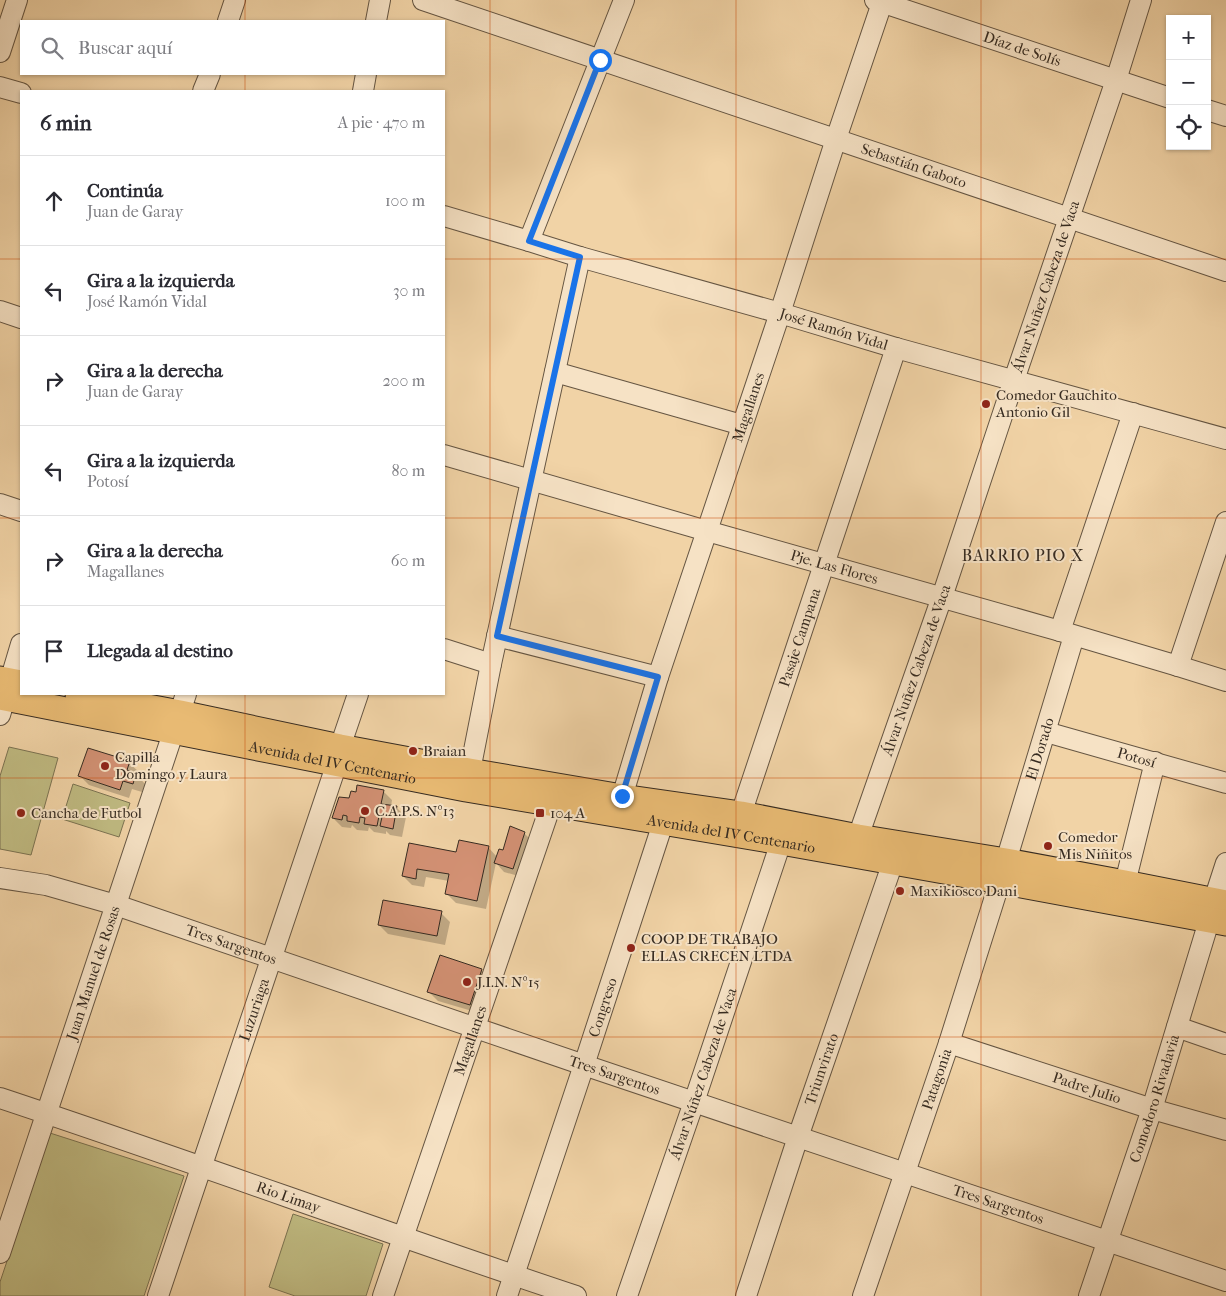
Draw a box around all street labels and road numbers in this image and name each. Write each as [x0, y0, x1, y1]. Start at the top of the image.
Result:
street label: Díaz de Solís [981, 28, 1064, 70]
street label: Sebastián Gaboto [859, 140, 969, 192]
street label: Álvar Nuñez Cabeza de Vaca [1008, 197, 1084, 376]
street label: José Ramón Vidal [776, 304, 890, 354]
street label: Magallanes [728, 370, 769, 445]
street label: Pje. Las Flores [788, 546, 881, 588]
street label: Álvar Nuñez Cabeza de Vaca [878, 581, 955, 759]
street label: Pasaje Campana [775, 585, 825, 689]
street label: El Dorado [1022, 715, 1058, 782]
street label: Avenida del IV Centenario [246, 737, 418, 788]
street label: Potosí [1115, 744, 1158, 772]
street label: Avenida del IV Centenario [645, 810, 817, 857]
street label: Juan Manuel de Rosas [62, 903, 124, 1043]
street label: Tres Sargentos [183, 920, 280, 968]
street label: Luzuriaga [235, 975, 273, 1044]
street label: Congreso [585, 975, 621, 1039]
street label: Álvar Núñez Cabeza de Vaca [665, 984, 741, 1163]
street label: Magallanes [450, 1003, 491, 1078]
street label: Triunvirato [801, 1030, 842, 1108]
street label: Comodoro Rivadavia [1126, 1031, 1183, 1165]
street label: Patagonia [918, 1045, 956, 1112]
street label: Tres Sargentos [566, 1051, 663, 1099]
street label: Padre Julio [1050, 1068, 1124, 1107]
street label: Rio Limay [254, 1178, 324, 1217]
street label: Tres Sargentos [950, 1181, 1047, 1228]

